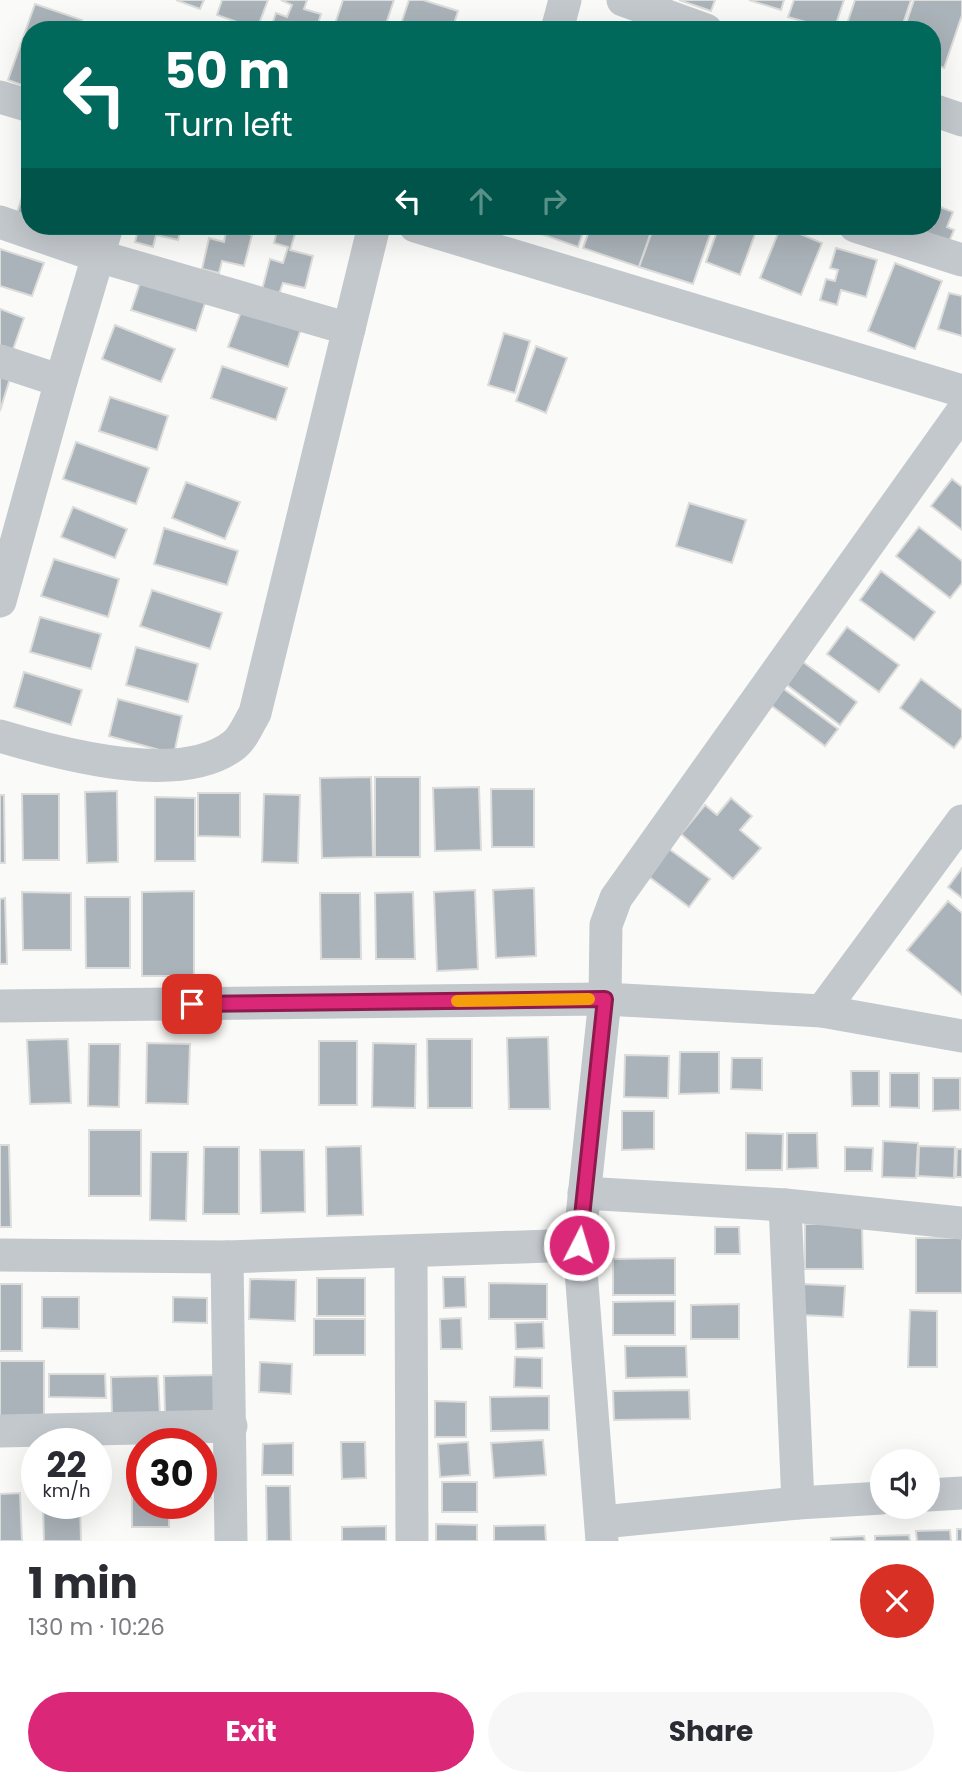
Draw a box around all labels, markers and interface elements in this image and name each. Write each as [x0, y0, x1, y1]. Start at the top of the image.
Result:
text: 50 m [164, 37, 290, 105]
icon: left [49, 49, 140, 140]
text: Turn left [164, 102, 293, 147]
icon: left [389, 182, 427, 220]
icon: ahead [462, 182, 500, 220]
icon: right [535, 182, 573, 220]
pin [162, 974, 222, 1034]
icon: arrive [173, 985, 211, 1023]
position arrow [542, 1208, 616, 1282]
speed limit sign: 30 [126, 1428, 217, 1519]
text: 22 [47, 1440, 86, 1489]
map controls [870, 1449, 940, 1519]
button: sound [870, 1449, 940, 1519]
text: km/h [43, 1478, 90, 1503]
text: 1 min [28, 1554, 138, 1613]
button: close [860, 1564, 934, 1638]
text: 130 m · 10:26 [28, 1611, 165, 1643]
button: Exit [28, 1692, 474, 1772]
button: Share [488, 1692, 934, 1772]

